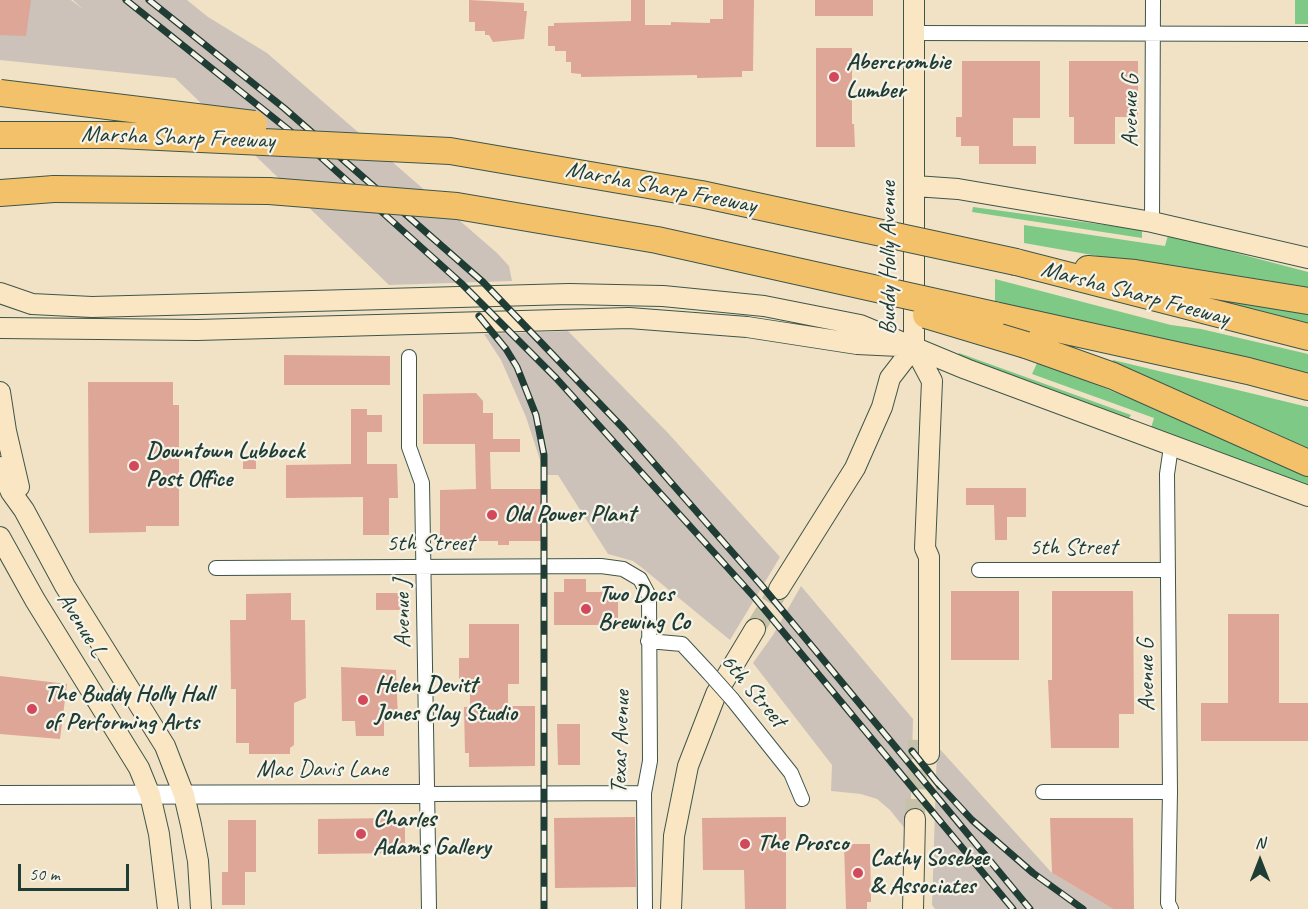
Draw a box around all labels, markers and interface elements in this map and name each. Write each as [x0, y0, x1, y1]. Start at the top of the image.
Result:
place label: Abercrombie Lumber [846, 49, 950, 105]
marker: Abercrombie Lumber [827, 70, 841, 84]
street label: Avenue G [1117, 75, 1145, 147]
street label: Marsha Sharp Freeway [81, 120, 275, 156]
street label: Marsha Sharp Freeway [563, 155, 759, 221]
street label: Buddy Holly Avenue [875, 181, 903, 335]
street label: Marsha Sharp Freeway [1038, 255, 1232, 333]
place label: Downtown Lubbock Post Office [146, 438, 304, 494]
marker: Downtown Lubbock Post Office [127, 459, 141, 473]
place label: Old Power Plant [504, 501, 636, 529]
marker: Old Power Plant [485, 508, 499, 522]
street label: 5th Street [386, 530, 474, 558]
street label: 5th Street [1029, 534, 1117, 562]
street label: Avenue J [388, 580, 418, 648]
place label: Two Docs Brewing Co [598, 581, 690, 637]
street label: Avenue L [50, 587, 112, 663]
marker: Two Docs Brewing Co [579, 602, 593, 616]
street label: Avenue G [1132, 638, 1162, 712]
street label: 6th Street [714, 648, 792, 734]
place label: Helen Devitt Jones Clay Studio [375, 672, 517, 728]
place label: The Buddy Holly Hall of Performing Arts [44, 681, 213, 737]
street label: Texas Avenue [605, 690, 637, 794]
marker: Helen Devitt Jones Clay Studio [356, 693, 370, 707]
marker: The Buddy Holly Hall of Performing Arts [25, 702, 39, 716]
street label: Mac Davis Lane [256, 756, 388, 784]
place label: Charles Adams Gallery [373, 806, 490, 862]
marker: Charles Adams Gallery [354, 827, 368, 841]
place label: The Prosco [757, 830, 848, 858]
north arrow [1230, 831, 1290, 891]
text: N [1255, 833, 1265, 853]
marker: The Prosco [738, 837, 752, 851]
place label: Cathy Sosebee & Associates [870, 845, 989, 901]
scale bar [21, 852, 132, 890]
text: 50 m [29, 863, 60, 885]
marker: Cathy Sosebee & Associates [851, 866, 865, 880]

